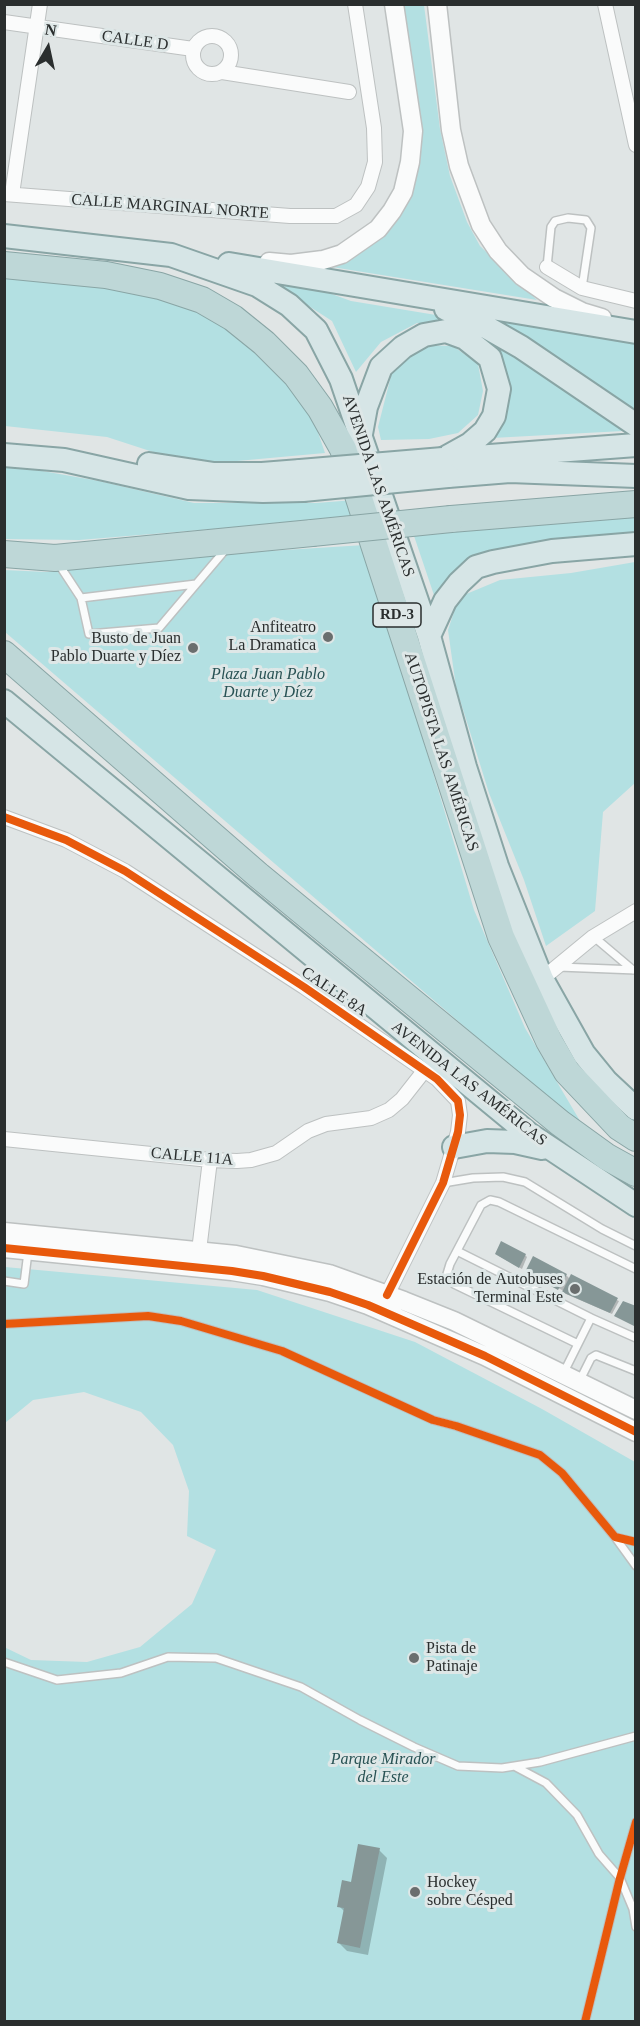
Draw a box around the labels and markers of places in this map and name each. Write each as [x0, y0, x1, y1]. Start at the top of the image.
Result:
place label: Anfiteatro La Dramatica [228, 618, 316, 656]
place label: Busto de Juan Pablo Duarte y Díez [51, 629, 181, 667]
marker: Anfiteatro La Dramatica [321, 630, 335, 644]
marker: Busto de Juan Pablo Duarte y Díez [186, 641, 200, 655]
place label: Estación de Autobuses Terminal Este [417, 1270, 563, 1308]
marker: Estación de Autobuses Terminal Este [568, 1282, 582, 1296]
place label: Pista de Patinaje [426, 1639, 478, 1677]
marker: Pista de Patinaje [407, 1651, 421, 1665]
place label: Hockey sobre Césped [427, 1873, 513, 1911]
marker: Hockey sobre Césped [408, 1885, 422, 1899]

